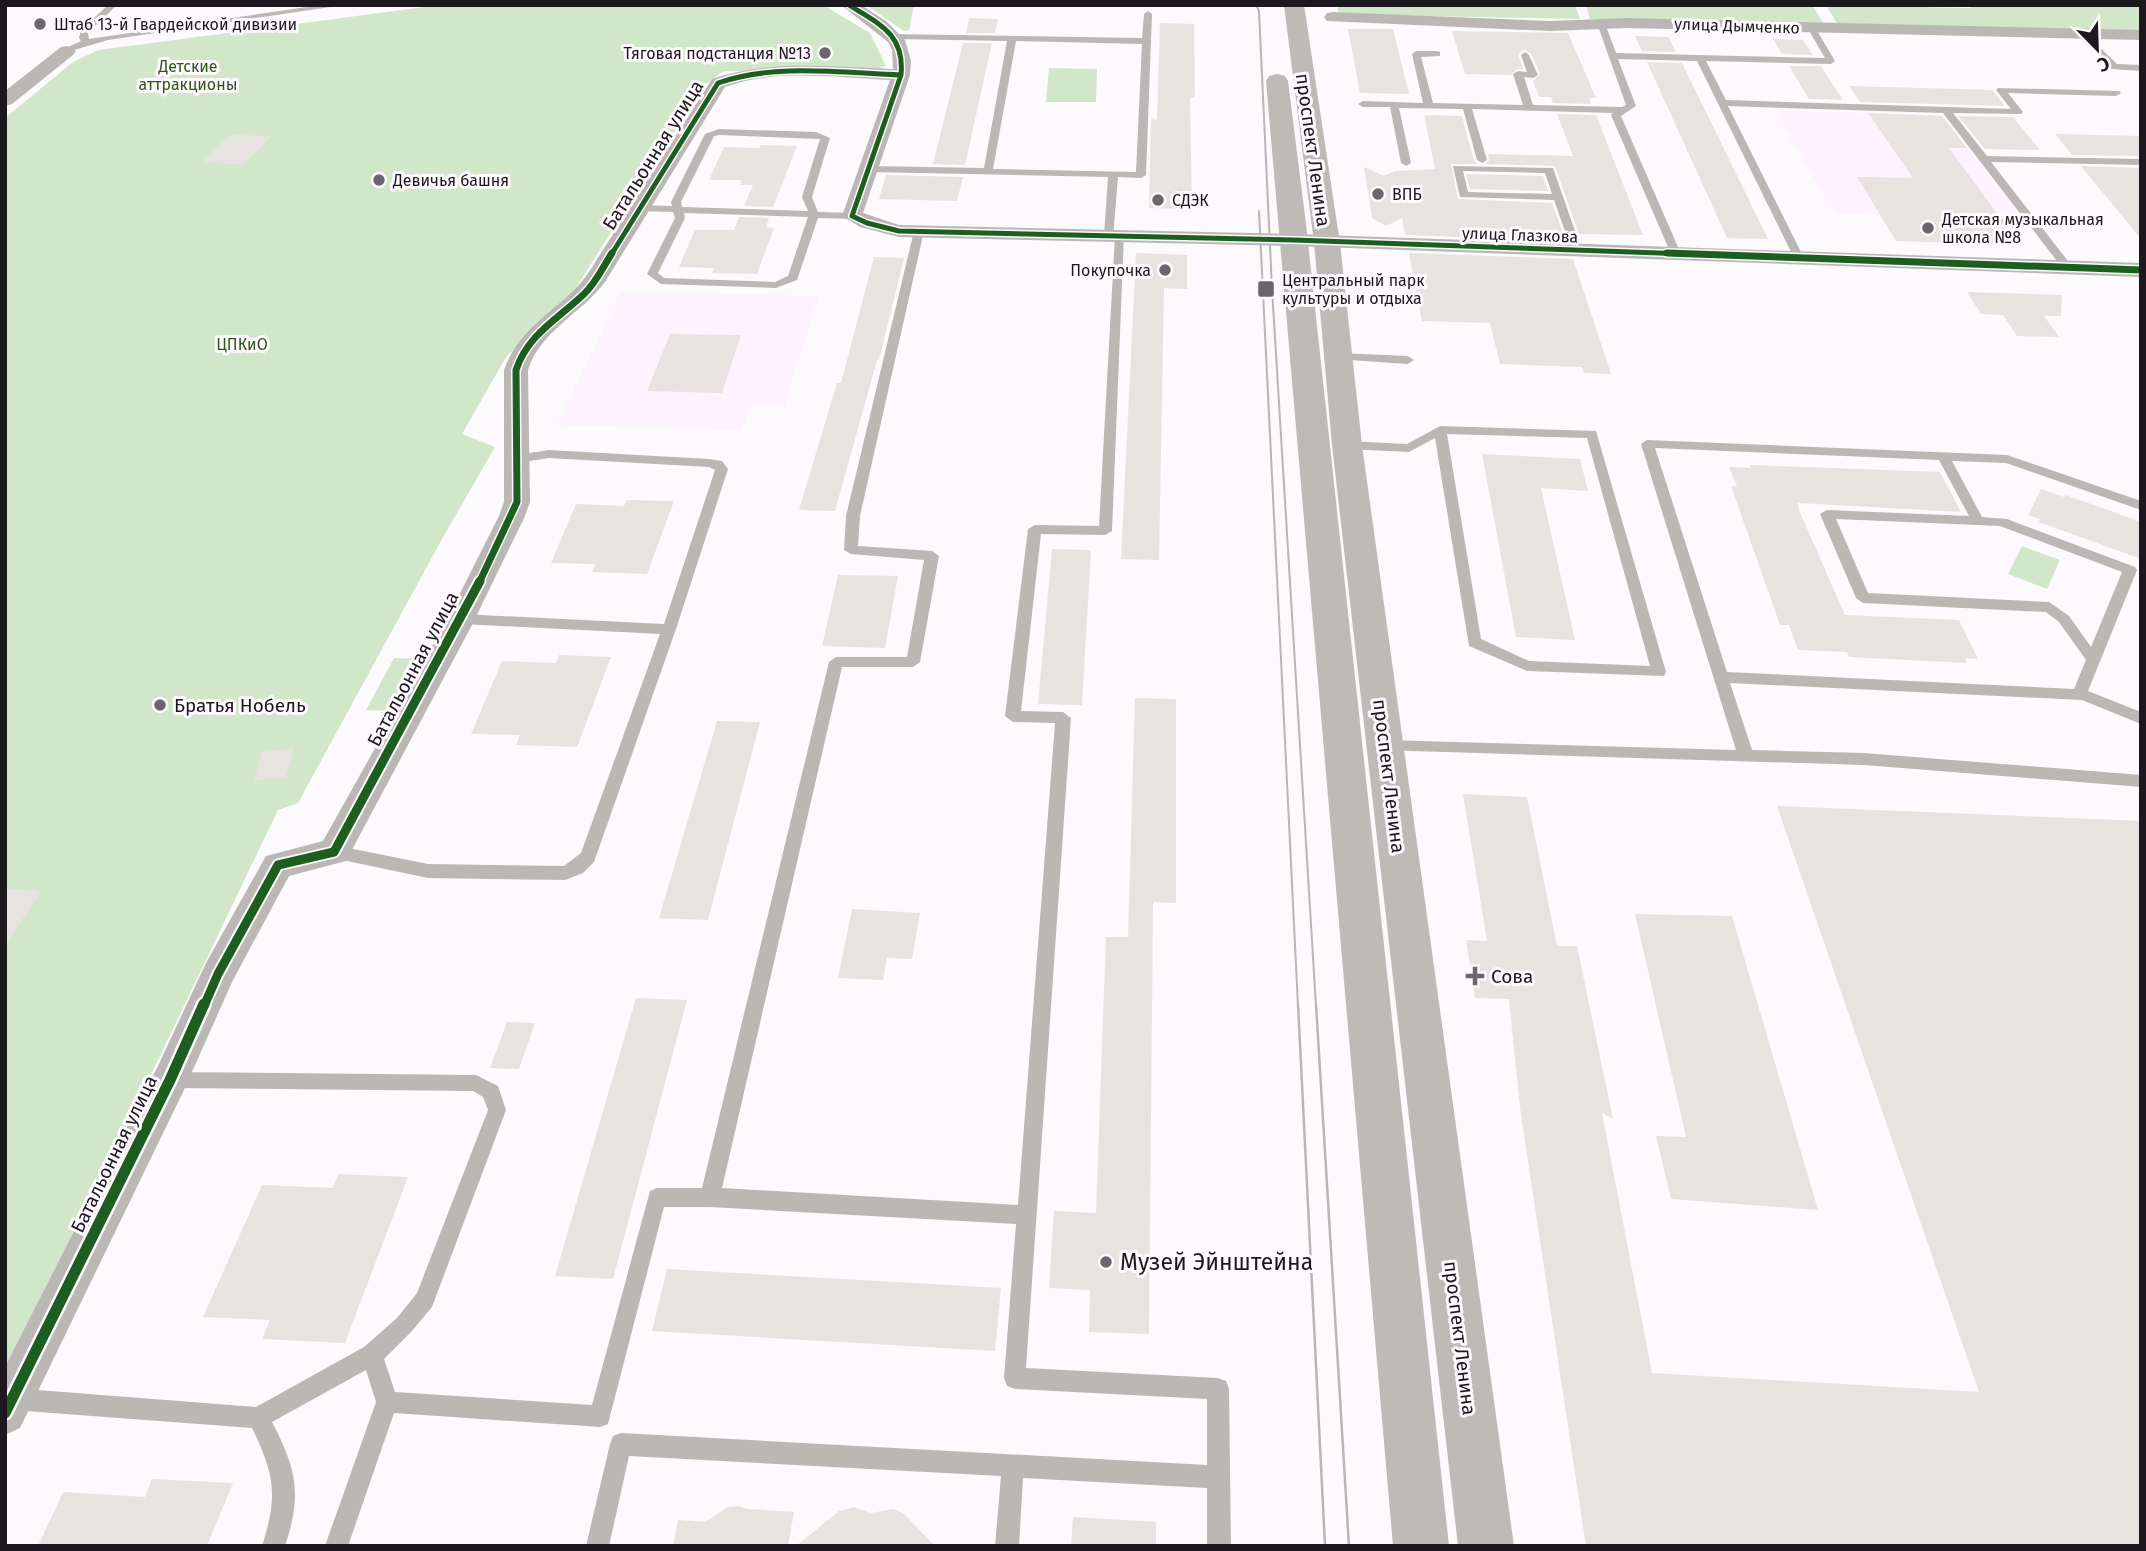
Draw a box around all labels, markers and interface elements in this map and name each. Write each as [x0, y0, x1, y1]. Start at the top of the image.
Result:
street label: улица Дымченко [1674, 14, 1800, 38]
north arrow [2062, 14, 2132, 84]
place label: Штаб 13-й Гвардейской дивизии [54, 15, 297, 34]
marker: Штаб 13-й Гвардейской дивизии [32, 16, 48, 32]
place label: Тяговая подстанция №13 [623, 44, 811, 63]
marker: Тяговая подстанция №13 [817, 45, 833, 61]
text: С [2094, 51, 2113, 77]
park label: Детские аттракционы [139, 57, 237, 94]
street label: проспект Ленина [1291, 72, 1335, 228]
street label: Батальонная улица [598, 76, 708, 234]
place label: Девичья башня [392, 171, 509, 190]
marker: Девичья башня [371, 172, 387, 188]
place label: ВПБ [1392, 185, 1422, 204]
marker: ВПБ [1370, 186, 1386, 202]
place label: СДЭК [1172, 191, 1209, 210]
marker: СДЭК [1150, 192, 1166, 208]
place label: Детская музыкальная школа №8 [1941, 210, 2104, 247]
marker: Детская музыкальная школа №8 [1920, 220, 1936, 236]
street label: улица Глазкова [1462, 223, 1578, 247]
place label: Покупочка [1070, 261, 1151, 280]
marker: Покупочка [1157, 262, 1173, 278]
place label: Центральный парк культуры и отдыха [1282, 271, 1425, 308]
marker: Центральный парк культуры и отдыха [1256, 279, 1276, 299]
park label: ЦПКиО [216, 335, 268, 354]
street label: Батальонная улица [362, 588, 464, 750]
place label: Братья Нобель [174, 694, 306, 717]
marker: Братья Нобель [152, 697, 168, 713]
street label: проспект Ленина [1368, 698, 1410, 854]
place label: Сова [1491, 965, 1533, 988]
marker: Сова [1465, 966, 1485, 986]
street label: Батальонная улица [66, 1072, 162, 1236]
place label: Музей Эйнштейна [1120, 1248, 1313, 1276]
marker: Музей Эйнштейна [1098, 1254, 1114, 1270]
street label: проспект Ленина [1439, 1260, 1481, 1416]

